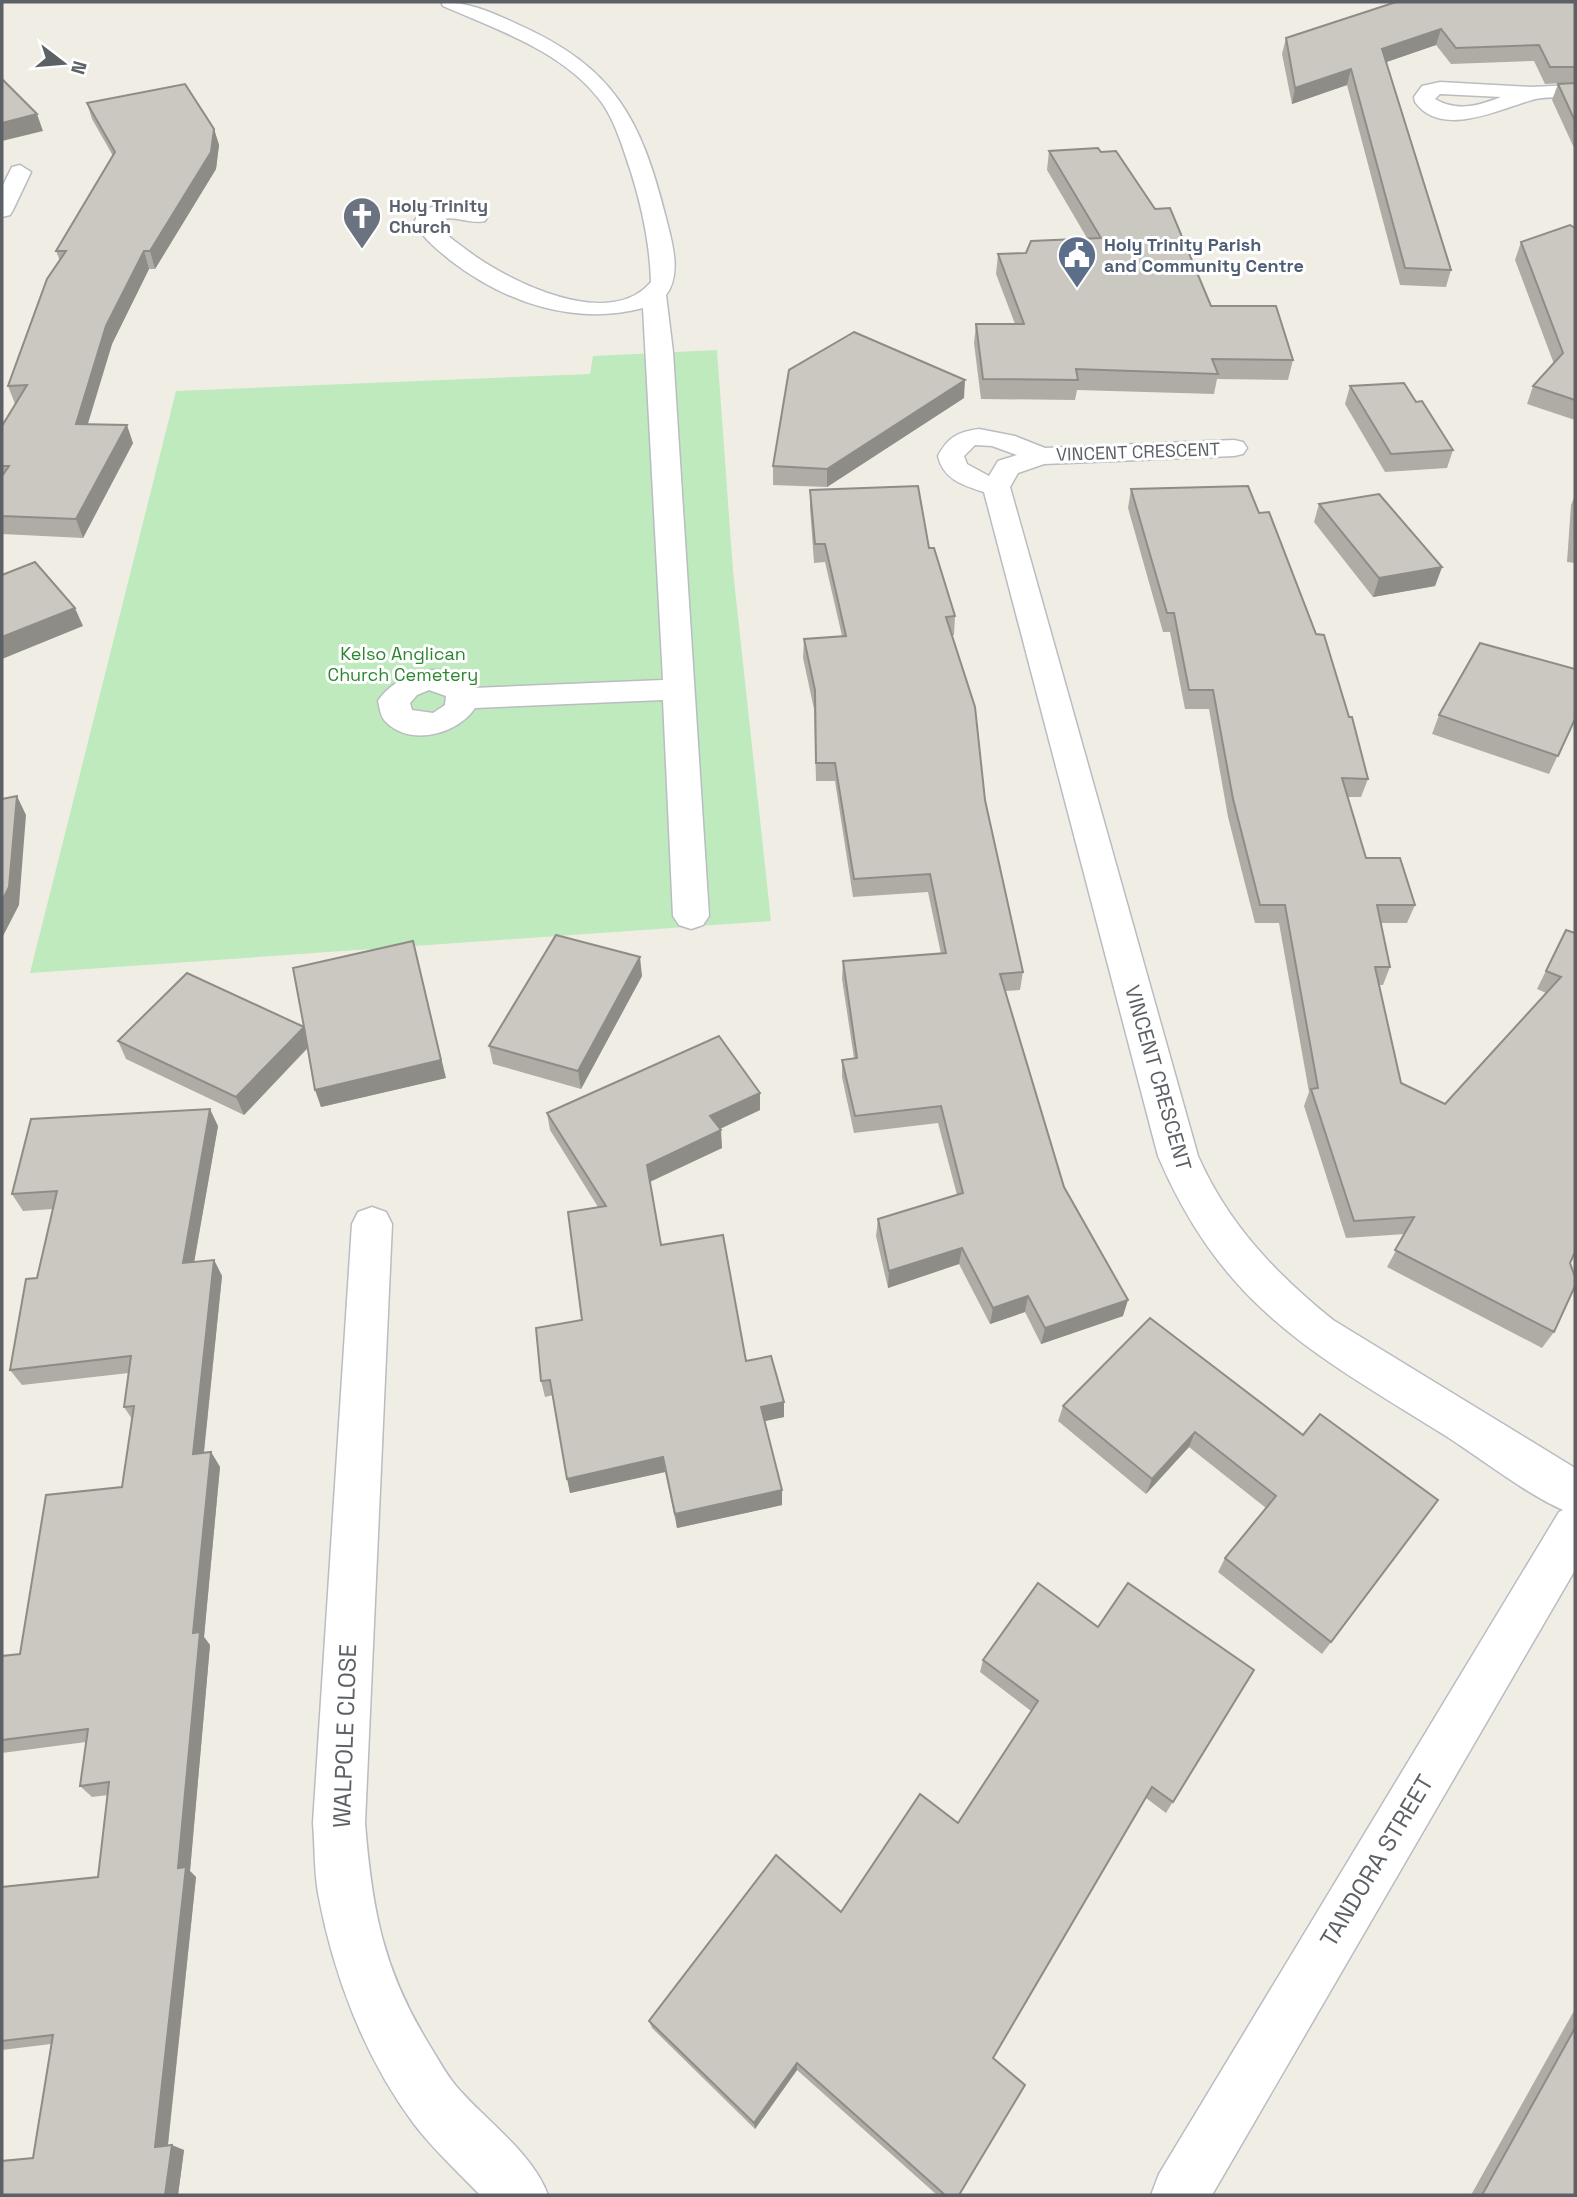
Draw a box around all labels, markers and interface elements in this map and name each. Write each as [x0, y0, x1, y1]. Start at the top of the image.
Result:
north arrow [28, 28, 98, 98]
text: N [65, 58, 93, 77]
place label: Holy Trinity Church [389, 194, 488, 238]
church icon: Holy Trinity Church [341, 195, 383, 250]
place label: Holy Trinity Parish and Community Centre [1104, 233, 1304, 277]
public building icon: Holy Trinity Parish and Community Centre [1056, 234, 1098, 289]
street label: VINCENT CRESCENT [1056, 437, 1221, 466]
park label: Kelso Anglican Church Cemetery [328, 642, 478, 686]
street label: VINCENT CRESCENT [1119, 982, 1198, 1174]
street label: WALPOLE CLOSE [326, 1643, 363, 1829]
street label: TANDORA STREET [1313, 1769, 1440, 1953]

